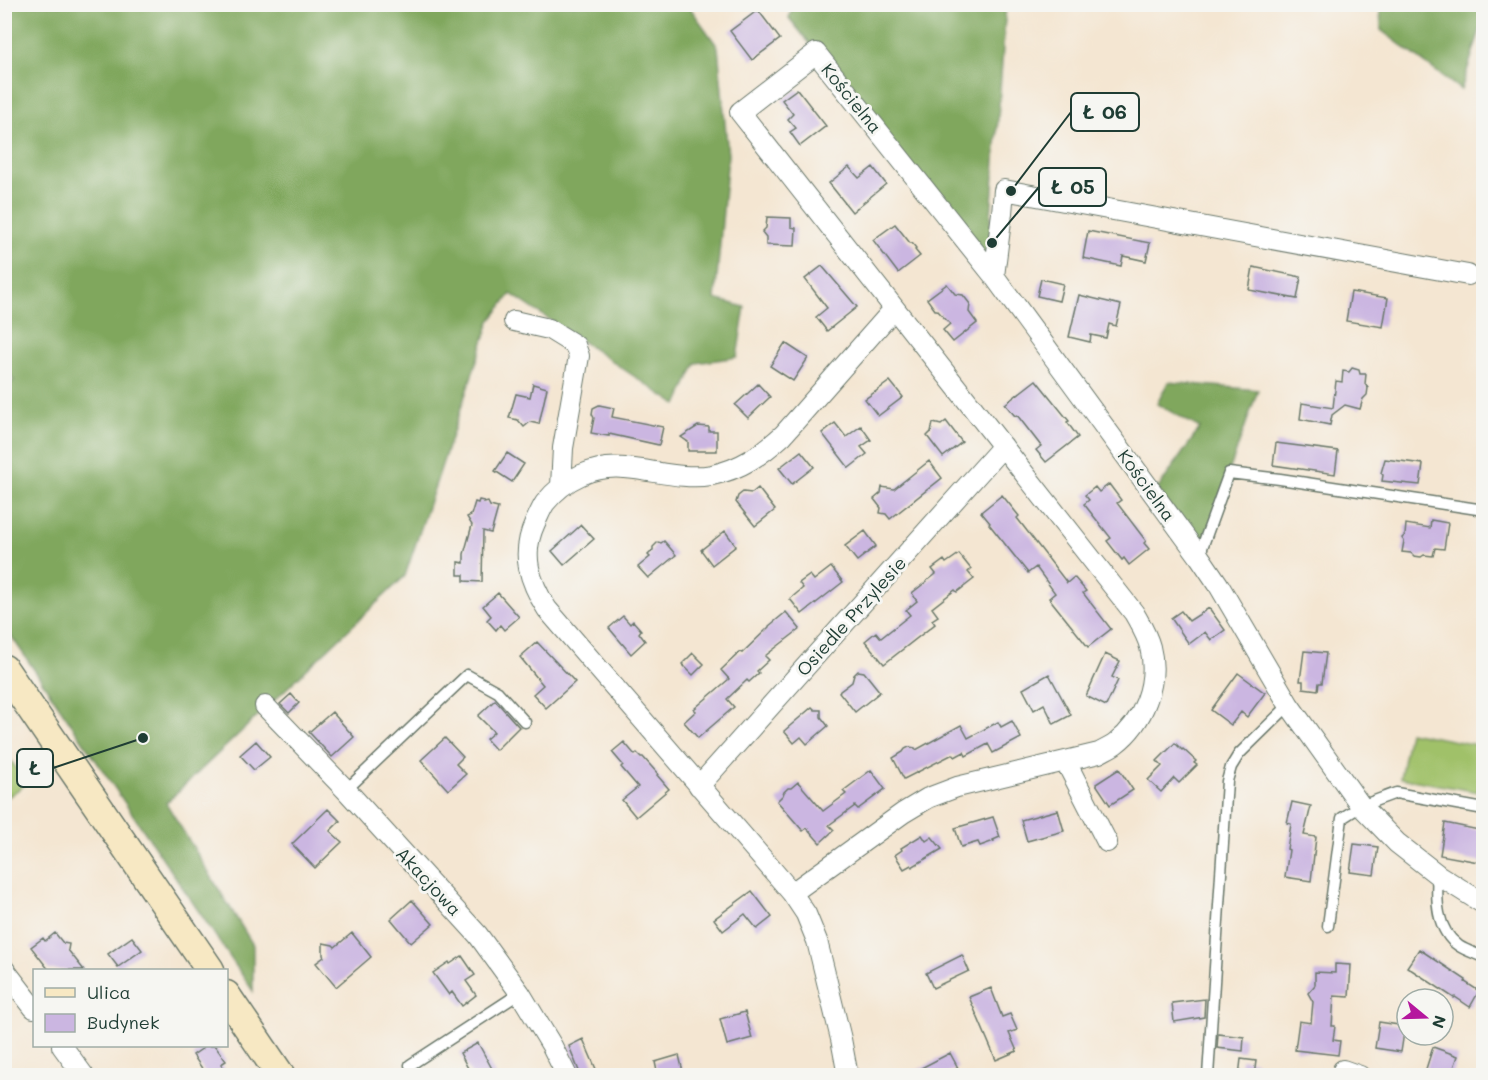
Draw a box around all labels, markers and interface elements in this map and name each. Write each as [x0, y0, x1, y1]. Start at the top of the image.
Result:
street label: Kościelna [816, 58, 888, 138]
callout: Ł 06 [1071, 93, 1139, 131]
text: Ł 06 [1082, 98, 1127, 124]
callout: Ł 05 [1039, 168, 1106, 206]
text: Ł 05 [1050, 173, 1095, 199]
street label: Kościelna [1113, 444, 1181, 526]
street label: Osiedle Przylesie [791, 551, 911, 681]
callout: Ł [17, 749, 53, 787]
text: Ł [28, 754, 41, 780]
street label: Akacjowa [391, 841, 467, 921]
legend [33, 969, 228, 1047]
text: Ulica [87, 980, 131, 1004]
north arrow [1395, 987, 1455, 1047]
text: Budynek [87, 1010, 160, 1034]
text: N [1428, 1013, 1452, 1031]

